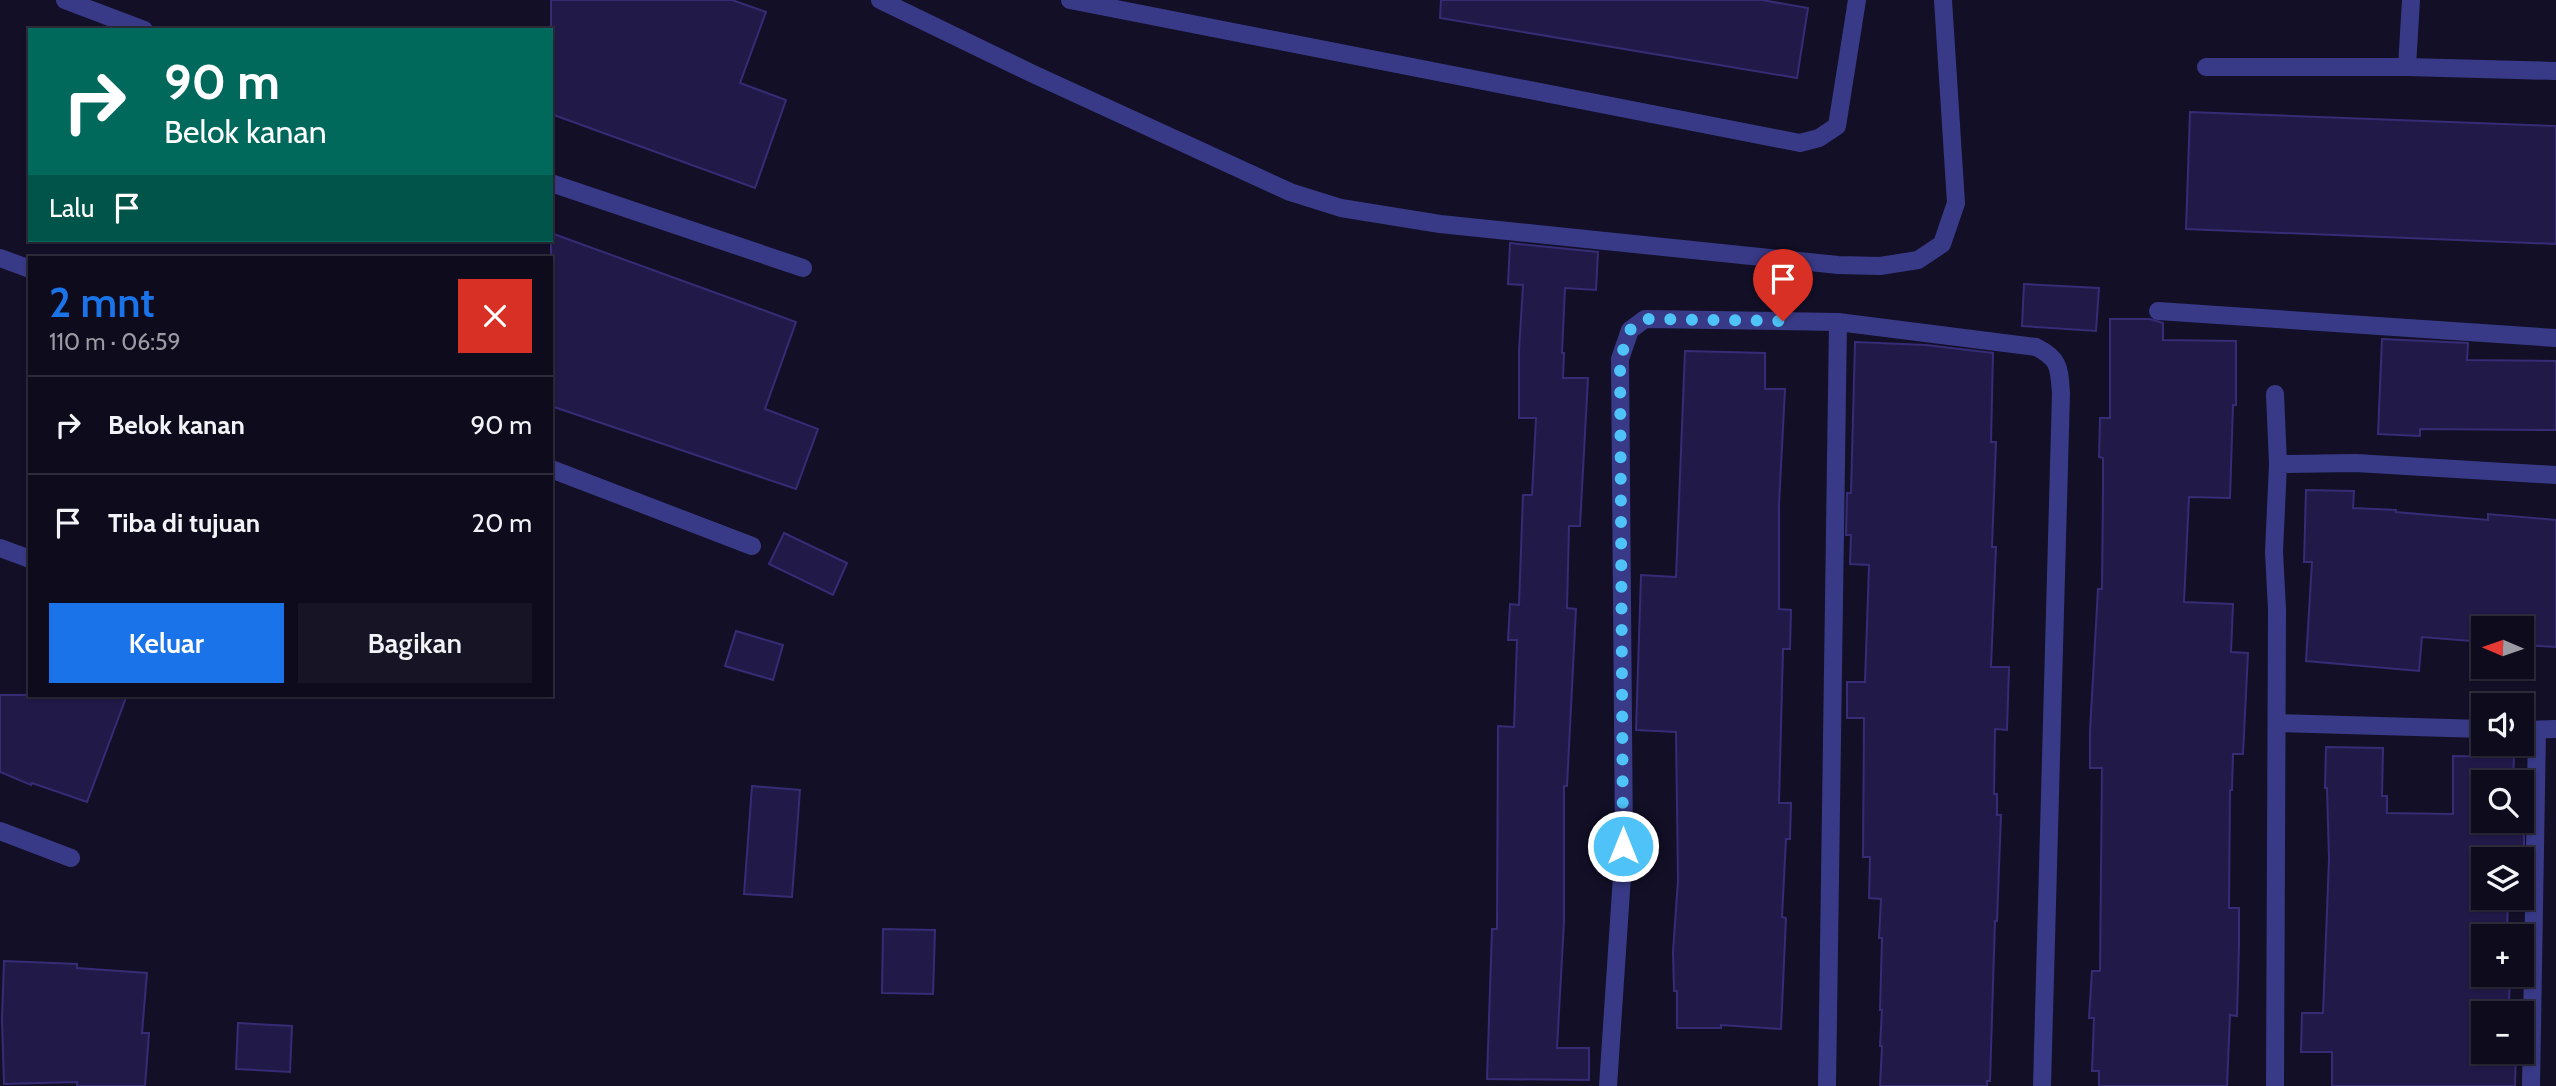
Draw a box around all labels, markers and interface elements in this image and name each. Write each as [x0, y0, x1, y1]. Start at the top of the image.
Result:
text: 90 m [164, 52, 280, 111]
icon: right [49, 56, 140, 147]
text: Belok kanan [164, 112, 327, 151]
icon: arrive [108, 189, 146, 227]
text: Lalu [49, 192, 94, 224]
pin [1753, 249, 1813, 321]
icon: arrive [1764, 260, 1802, 298]
text: 2 mnt [49, 276, 155, 328]
button: close [458, 279, 532, 353]
text: 110 m · 06:59 [49, 328, 181, 356]
icon: right [49, 406, 87, 444]
text: Belok kanan [108, 409, 245, 441]
text: 90 m [470, 409, 532, 441]
icon: arrive [49, 504, 87, 542]
text: Tiba di tujuan [108, 507, 260, 539]
text: 20 m [472, 507, 532, 539]
button: Keluar [49, 603, 284, 683]
button: Bagikan [298, 603, 532, 683]
north arrow [2471, 616, 2534, 679]
map controls [2471, 616, 2534, 1064]
button: sound [2471, 693, 2534, 756]
button: search [2471, 770, 2534, 833]
position arrow [1586, 809, 1660, 883]
button: layers [2471, 847, 2534, 910]
button: + [2471, 924, 2534, 987]
button: − [2471, 1001, 2534, 1064]

